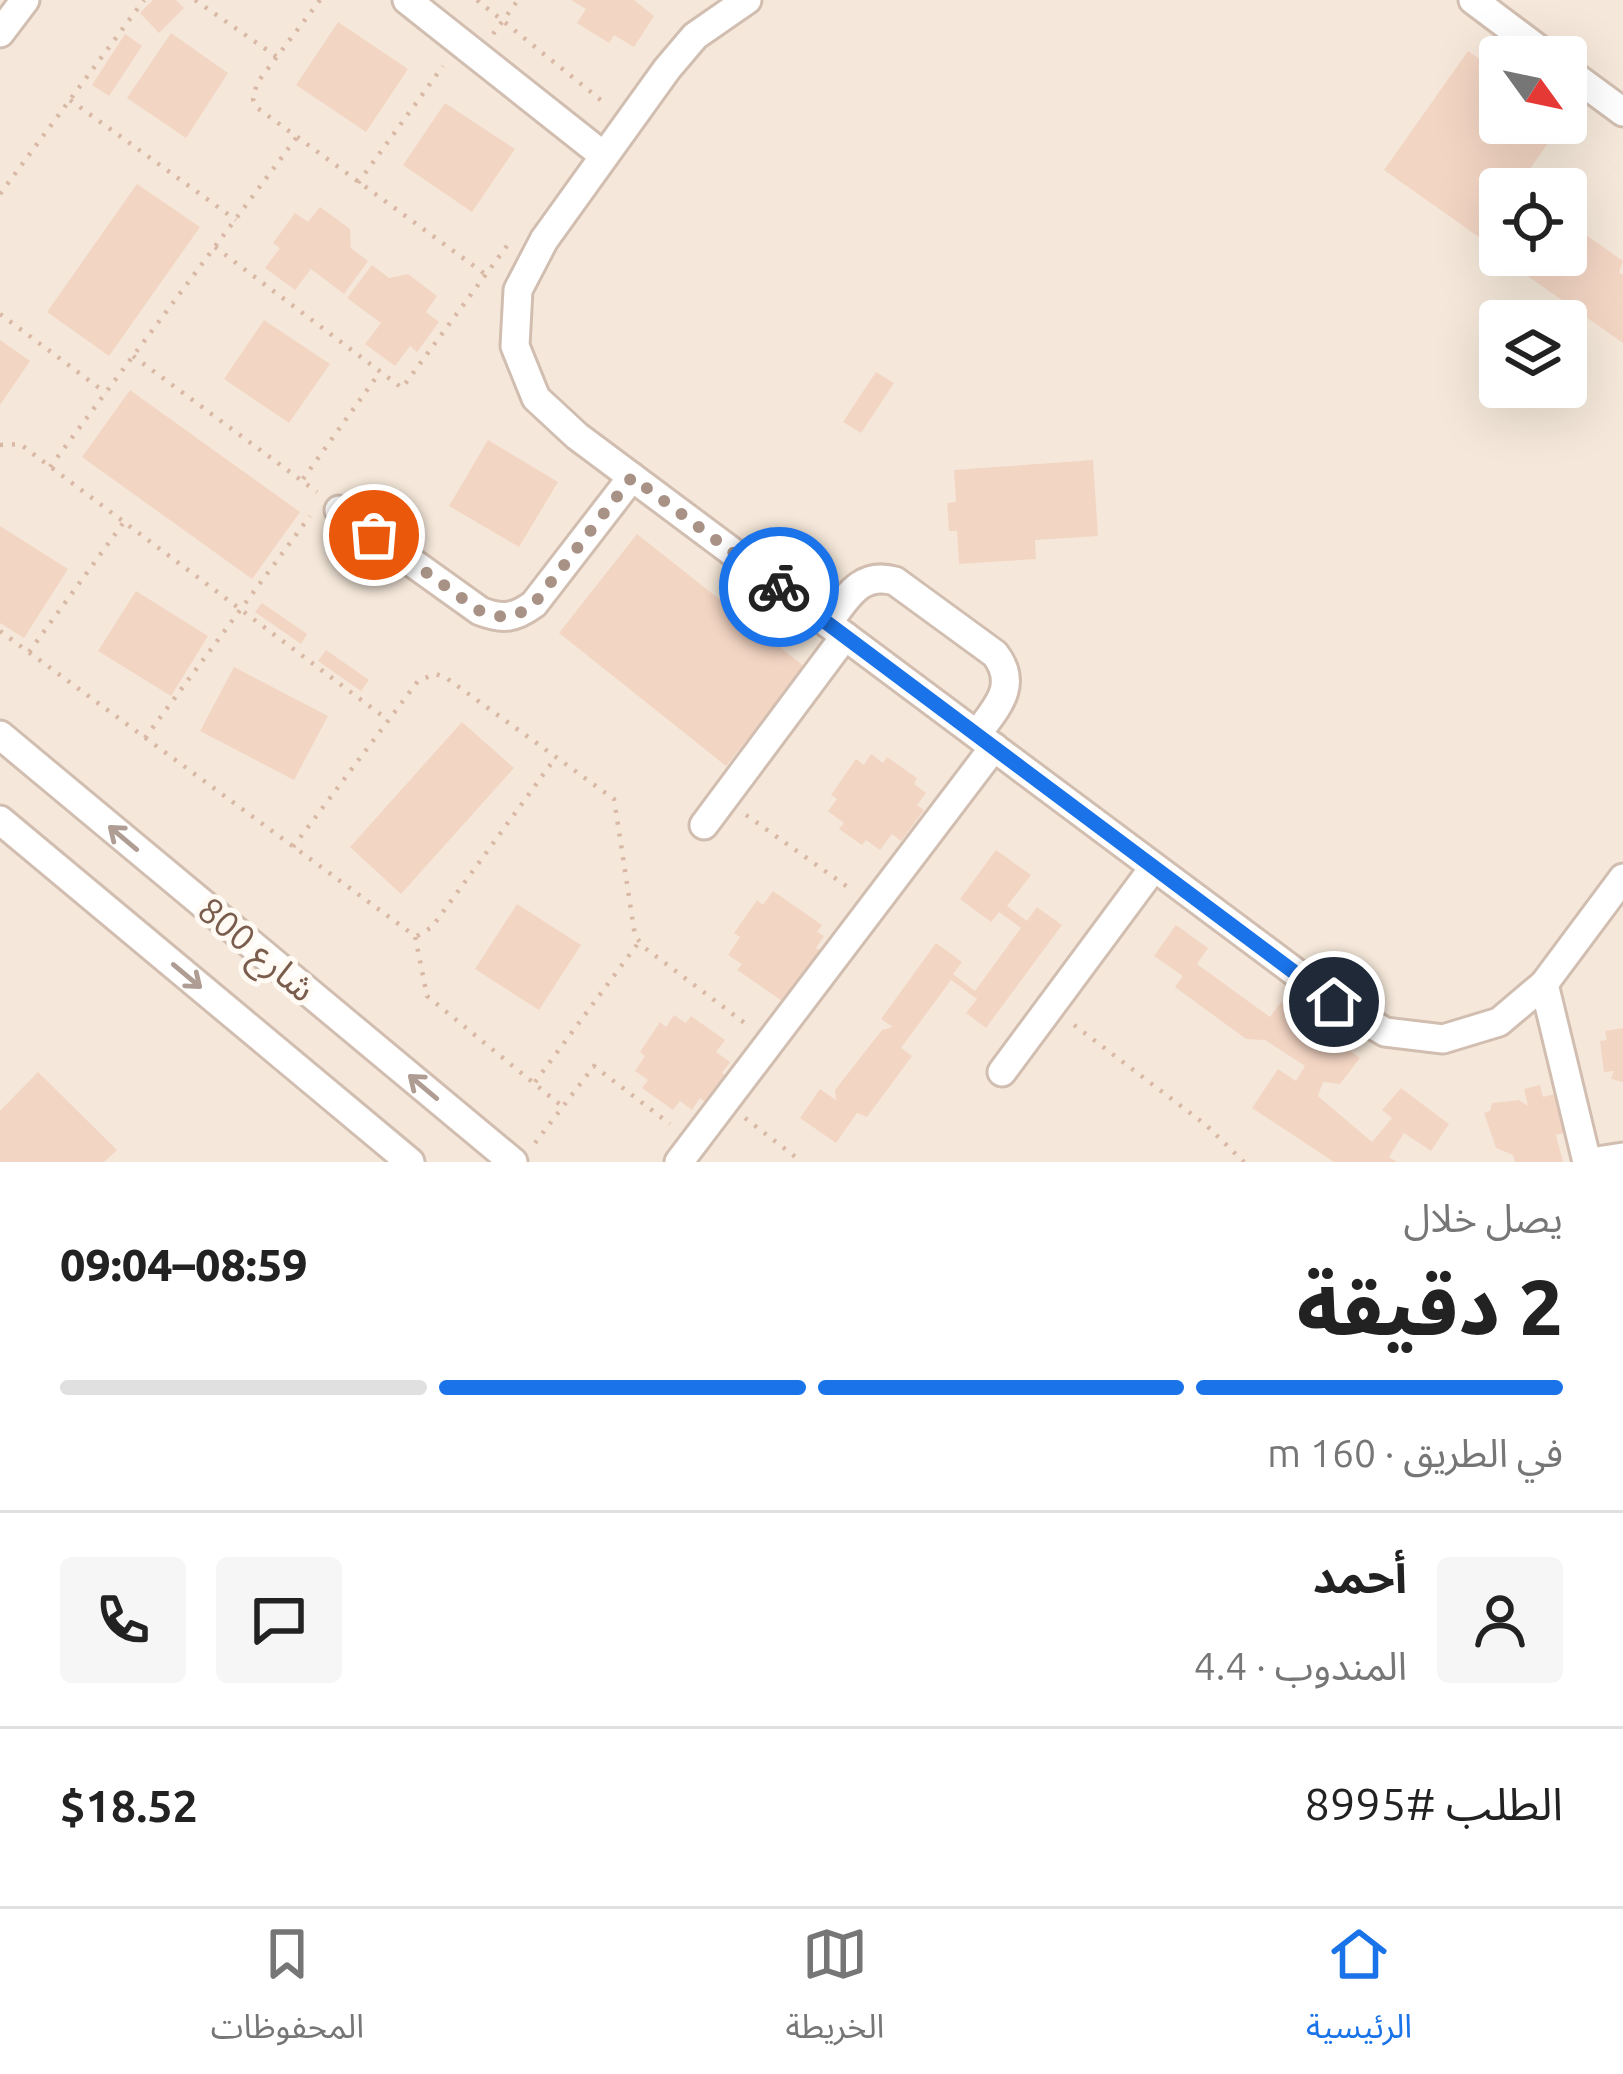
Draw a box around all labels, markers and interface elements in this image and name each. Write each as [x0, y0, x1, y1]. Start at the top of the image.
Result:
north arrow [1479, 36, 1587, 144]
map controls [1479, 36, 1587, 408]
button: locate [1479, 168, 1587, 276]
button: layers [1479, 300, 1587, 408]
pin [323, 484, 425, 586]
icon: bag [341, 502, 407, 568]
courier [719, 527, 839, 647]
icon: bike [746, 554, 812, 620]
one-way arrow [108, 825, 140, 851]
street label: شارع 800 [186, 888, 324, 1014]
pin [1283, 951, 1385, 1053]
one-way arrow [170, 962, 202, 988]
icon: home [1301, 969, 1367, 1035]
one-way arrow [408, 1074, 439, 1102]
text: يصل خلال [1403, 1196, 1563, 1239]
text: 08:59–09:04 [60, 1239, 308, 1290]
text: 2 دقيقة [1297, 1262, 1563, 1350]
text: في الطريق · 160 m [1267, 1431, 1563, 1474]
text: أحمد [1313, 1551, 1407, 1602]
button: phone [60, 1557, 186, 1683]
button: chat [216, 1557, 342, 1683]
button: person [1437, 1557, 1563, 1683]
text: المندوب · 4.4 [1194, 1644, 1407, 1687]
text: الطلب #8995 [1305, 1778, 1563, 1829]
text: $18.52 [60, 1780, 198, 1831]
tab: المحفوظات [211, 1921, 364, 2062]
tab: الخريطة [786, 1921, 884, 2062]
tab: الرئيسية [1306, 1921, 1412, 2062]

